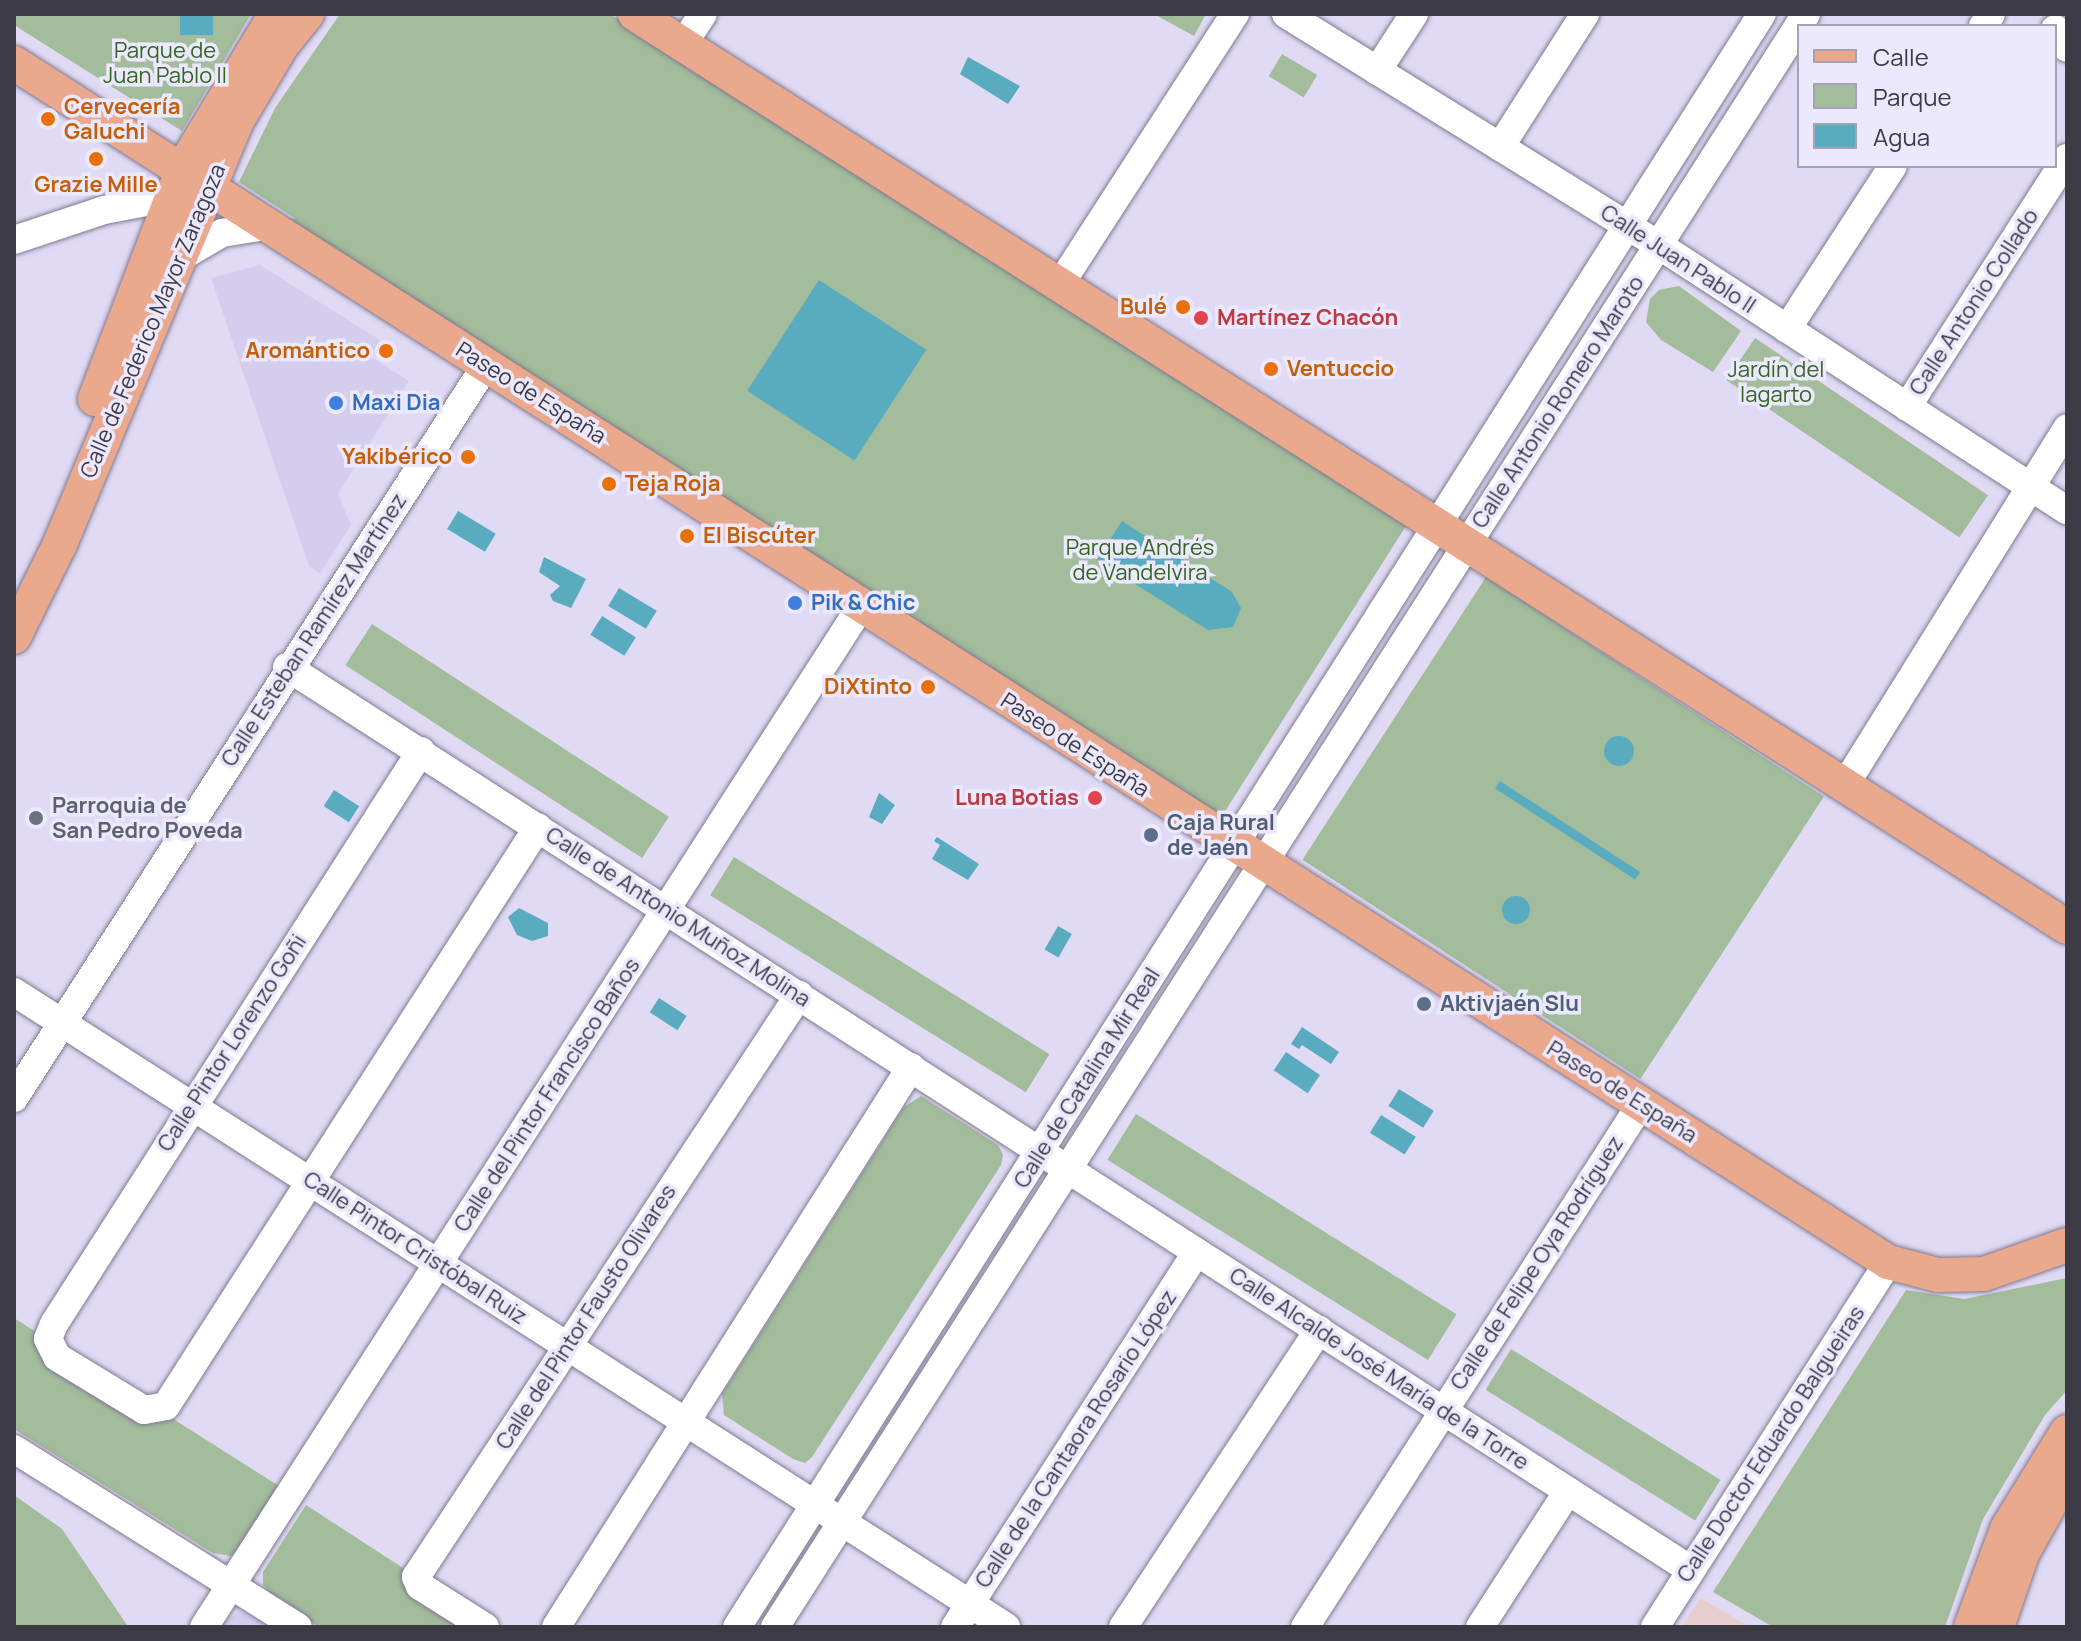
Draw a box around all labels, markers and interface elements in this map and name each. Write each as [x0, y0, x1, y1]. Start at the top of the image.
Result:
legend [1797, 24, 2057, 168]
park label: Parque de Juan Pablo II [103, 37, 227, 88]
text: Calle [1873, 40, 1929, 73]
text: Parque [1873, 80, 1951, 113]
place label: Cervecería Galuchi [64, 93, 180, 144]
marker: Cervecería Galuchi [39, 110, 57, 128]
text: Agua [1873, 120, 1930, 153]
marker: Grazie Mille [87, 150, 105, 168]
street label: Calle de Federico Mayor Zaragoza [75, 160, 231, 482]
place label: Grazie Mille [34, 172, 158, 198]
street label: Calle Juan Pablo II [1596, 199, 1760, 319]
street label: Calle Antonio Collado [1904, 204, 2044, 400]
street label: Calle Antonio Romero Maroto [1466, 271, 1650, 533]
place label: Bulé [1120, 294, 1167, 320]
marker: Bulé [1174, 298, 1192, 316]
place label: Martínez Chacón [1217, 305, 1398, 331]
marker: Martínez Chacón [1192, 309, 1210, 327]
street label: Paseo de España [451, 336, 611, 450]
place label: Aromántico [245, 338, 370, 364]
marker: Aromántico [377, 342, 395, 360]
place label: Ventuccio [1287, 356, 1394, 382]
park label: Jardín del lagarto [1728, 356, 1824, 408]
marker: Ventuccio [1262, 360, 1280, 378]
place label: Maxi Dia [352, 390, 440, 416]
marker: Maxi Dia [327, 394, 345, 412]
place label: Yakibérico [342, 444, 452, 470]
marker: Yakibérico [459, 448, 477, 466]
place label: Teja Roja [625, 471, 720, 497]
marker: Teja Roja [600, 475, 618, 493]
street label: Calle Esteban Ramírez Martínez [216, 489, 412, 771]
place label: El Biscúter [703, 523, 816, 549]
marker: El Biscúter [678, 527, 696, 545]
park label: Parque Andrés de Vandelvira [1066, 534, 1214, 586]
place label: Pik & Chic [811, 590, 915, 616]
marker: Pik & Chic [786, 594, 804, 612]
place label: DiXtinto [824, 674, 912, 700]
marker: DiXtinto [919, 678, 937, 696]
street label: Paseo de España [996, 687, 1154, 803]
place label: Luna Botias [955, 785, 1079, 811]
marker: Luna Botias [1086, 789, 1104, 807]
place label: Parroquia de San Pedro Poveda [52, 792, 243, 844]
marker: Parroquia de San Pedro Poveda [27, 809, 45, 827]
place label: Caja Rural de Jaén [1167, 809, 1275, 860]
street label: Calle de Antonio Muñoz Molina [541, 821, 815, 1013]
marker: Caja Rural de Jaén [1142, 826, 1160, 844]
street label: Calle Pintor Lorenzo Goñi [152, 930, 312, 1156]
street label: Calle del Pintor Francisco Baños [449, 953, 645, 1237]
street label: Calle de Catalina Mir Real [1008, 963, 1166, 1193]
place label: Aktivjaén Slu [1440, 991, 1579, 1017]
marker: Aktivjaén Slu [1415, 995, 1433, 1013]
street label: Paseo de España [1542, 1035, 1702, 1149]
street label: Calle de Felipe Oya Rodríguez [1445, 1131, 1629, 1395]
street label: Calle Pintor Cristóbal Ruiz [298, 1166, 532, 1330]
street label: Calle del Pintor Fausto Olivares [490, 1180, 682, 1454]
street label: Calle Alcalde José María de la Torre [1224, 1262, 1534, 1476]
street label: Calle de la Cantaora Rosario López [970, 1285, 1182, 1593]
street label: Calle Doctor Eduardo Balgueiras [1672, 1301, 1870, 1587]

